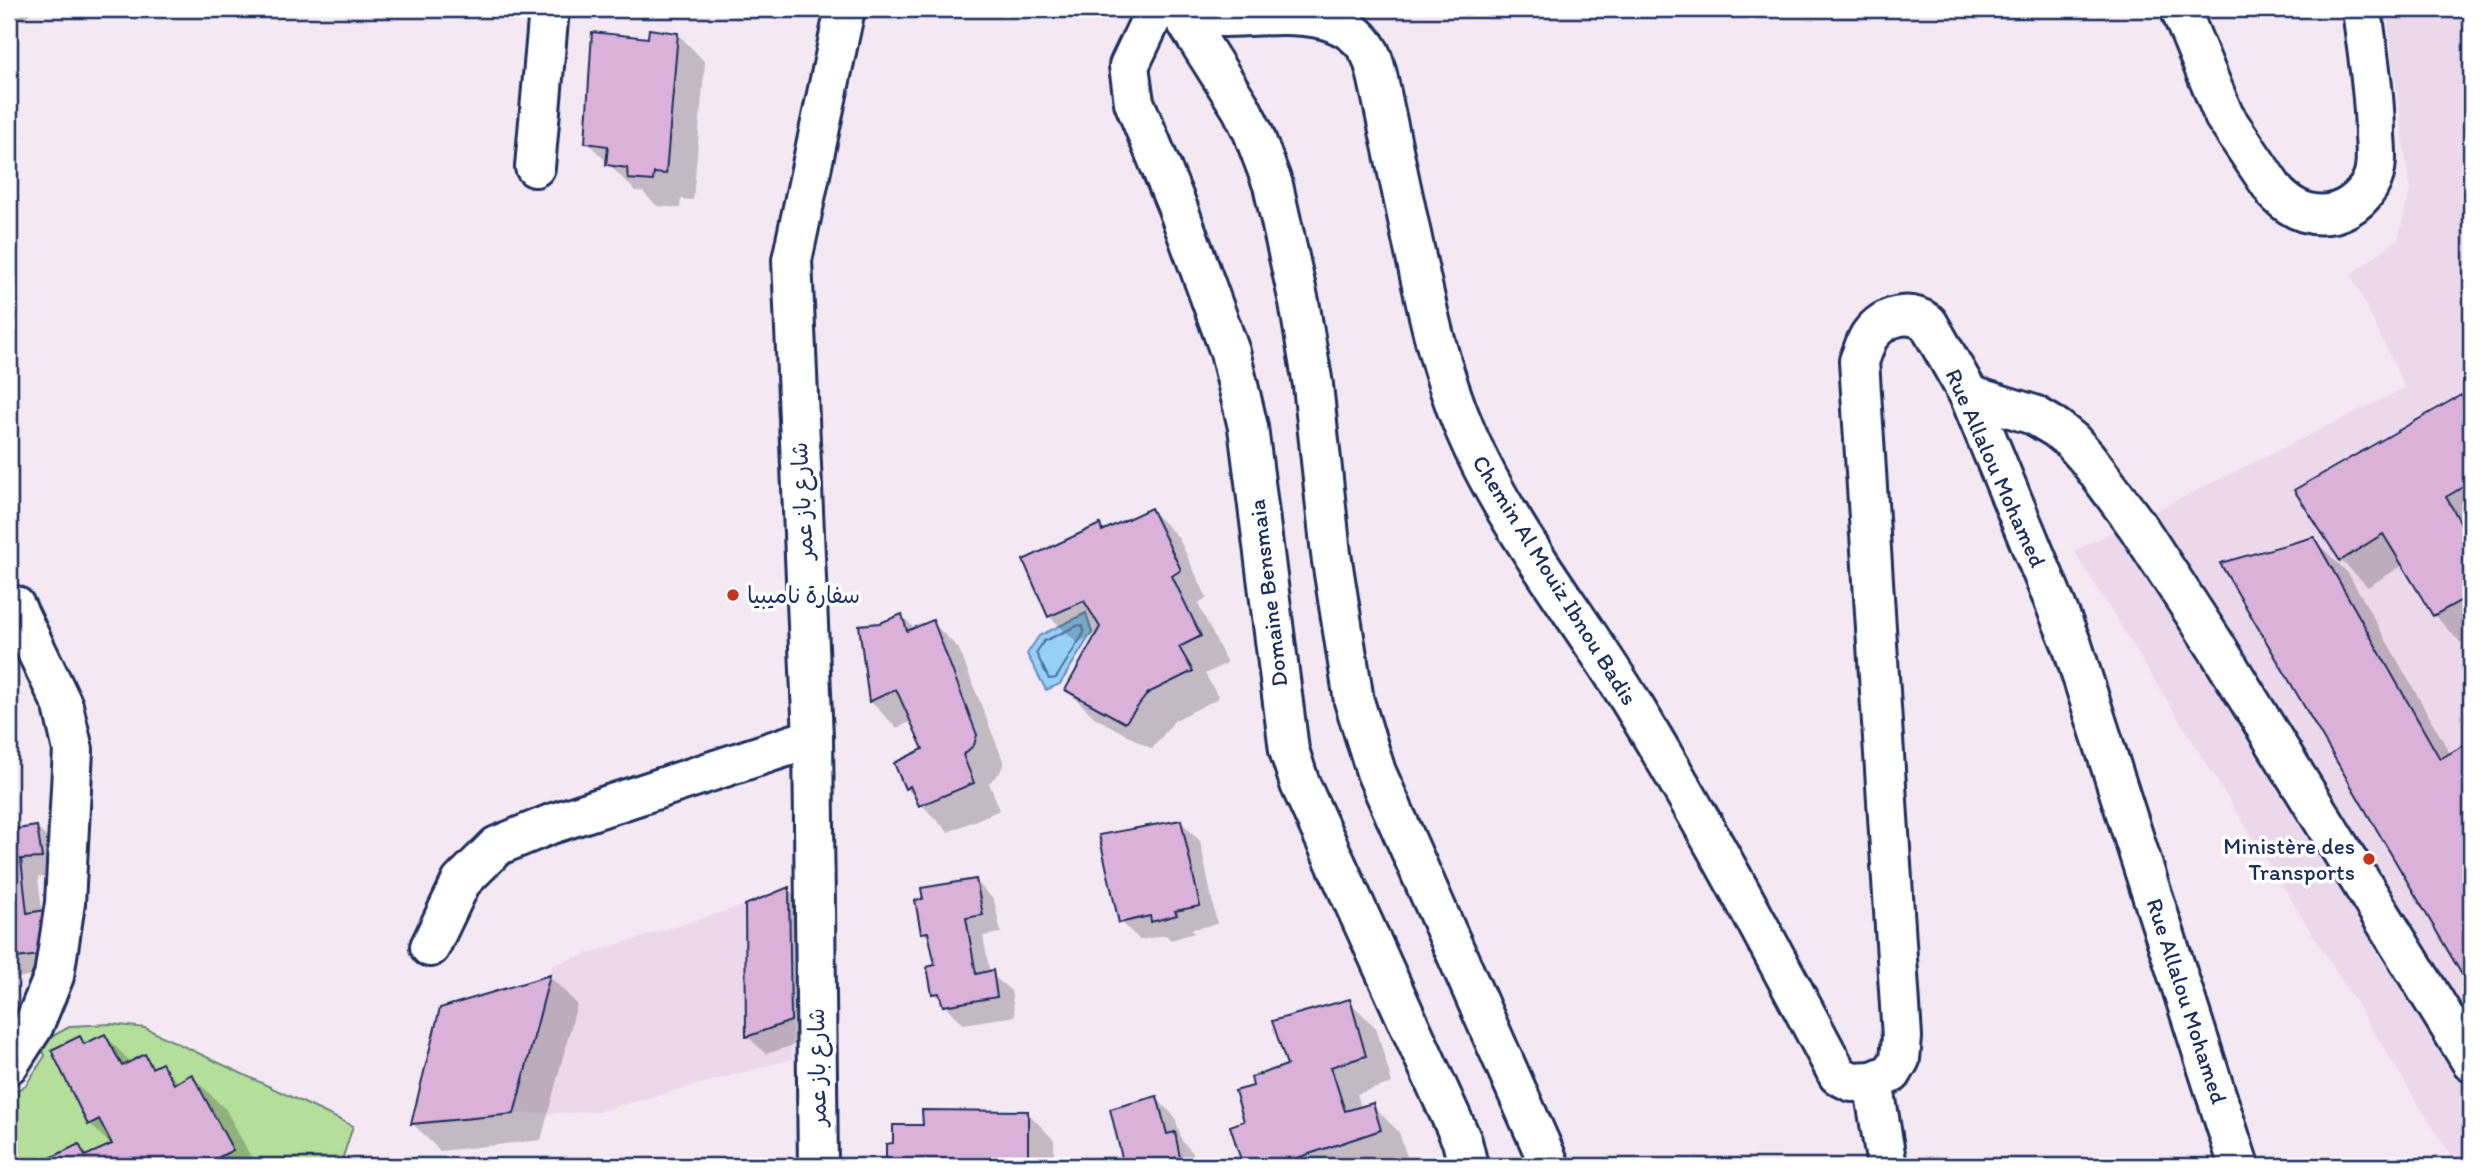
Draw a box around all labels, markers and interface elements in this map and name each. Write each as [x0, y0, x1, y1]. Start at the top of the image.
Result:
street label: Rue Allalou Mohamed [1940, 364, 2053, 572]
street label: شارع باز عمر [785, 441, 821, 563]
street label: Chemin Al Mouiz Ibnou Badis [1466, 450, 1644, 710]
street label: Domaine Bensmaia [1243, 498, 1293, 688]
place label: سفارة ناميبيا [747, 581, 860, 609]
marker: سفارة ناميبيا [725, 587, 741, 603]
place label: Ministère des Transports [2223, 832, 2355, 886]
marker: Ministère des Transports [2361, 851, 2377, 867]
street label: Rue Allalou Mohamed [2141, 895, 2234, 1108]
street label: شارع باز عمر [802, 1008, 834, 1128]

